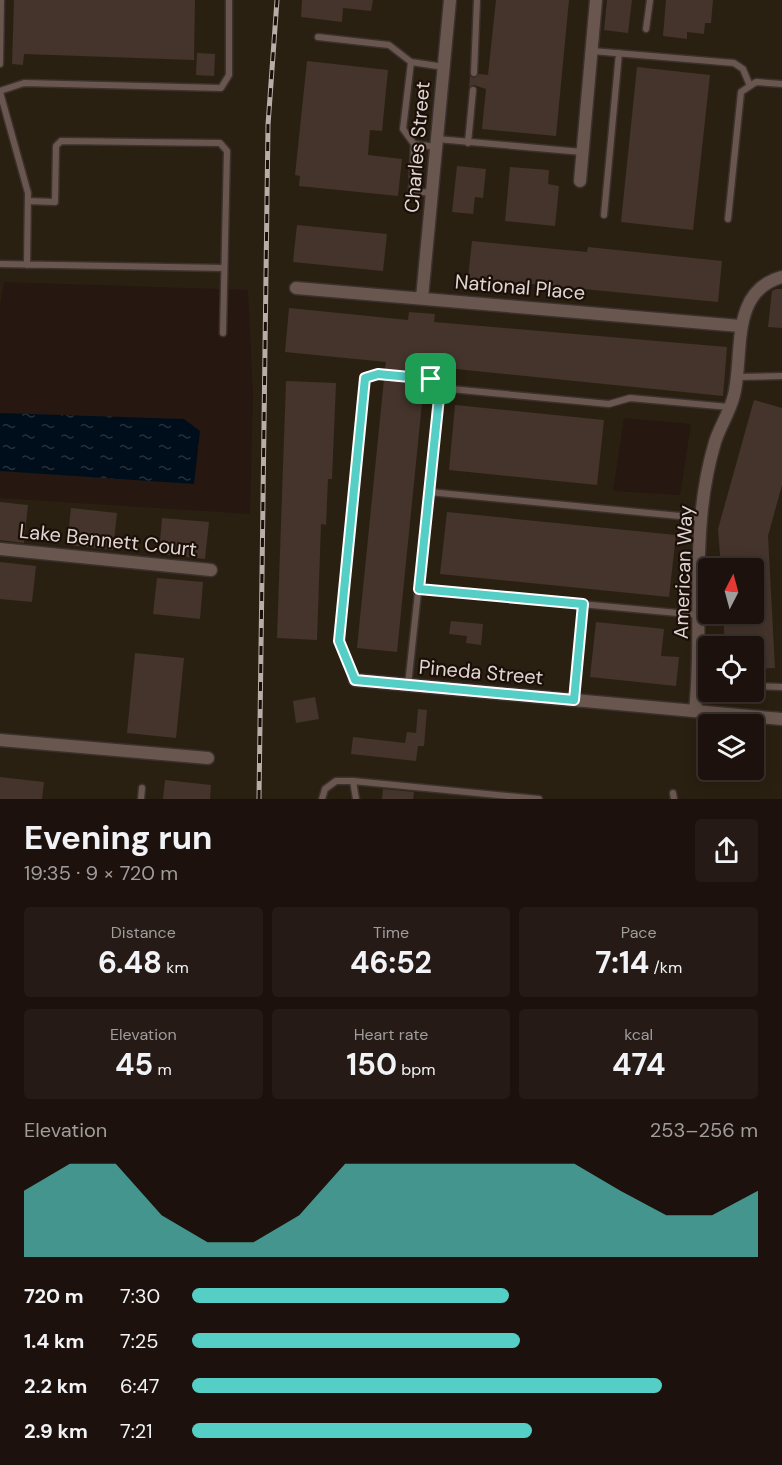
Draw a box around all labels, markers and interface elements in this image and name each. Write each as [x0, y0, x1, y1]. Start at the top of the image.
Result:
street label: Charles Street [398, 80, 436, 214]
street label: National Place [454, 268, 586, 306]
pin [405, 353, 456, 404]
icon: arrive [414, 362, 447, 395]
street label: American Way [668, 505, 698, 639]
street label: Lake Bennett Court [18, 518, 198, 562]
north arrow [698, 558, 764, 624]
map controls [698, 558, 764, 780]
button: locate [698, 636, 764, 702]
street label: Pineda Street [418, 654, 544, 690]
button: layers [698, 714, 764, 780]
text: Evening run [24, 816, 212, 859]
button: share [695, 819, 758, 882]
text: 19:35 · 9 × 720 m [24, 860, 178, 886]
text: Distance [111, 922, 176, 943]
text: Time [373, 922, 409, 943]
text: Pace [621, 922, 657, 943]
text: 6.48 [98, 943, 162, 982]
text: 46:52 [350, 943, 432, 982]
text: 7:14 [595, 943, 649, 982]
text: km [162, 957, 189, 978]
text: /km [649, 957, 682, 978]
text: Elevation [110, 1024, 177, 1045]
text: Heart rate [354, 1024, 428, 1045]
text: kcal [624, 1024, 653, 1045]
text: 45 [115, 1045, 153, 1084]
text: 150 [346, 1045, 397, 1084]
text: 474 [612, 1045, 665, 1084]
text: m [153, 1059, 172, 1080]
text: bpm [397, 1059, 436, 1080]
text: Elevation [24, 1117, 107, 1143]
text: 253–256 m [650, 1117, 758, 1143]
text: 720 m [24, 1283, 84, 1309]
text: 7:30 [120, 1283, 160, 1309]
text: 1.4 km [24, 1328, 84, 1354]
text: 7:25 [120, 1328, 158, 1354]
text: 2.2 km [24, 1373, 87, 1399]
text: 6:47 [120, 1373, 159, 1399]
text: 2.9 km [24, 1418, 88, 1444]
text: 7:21 [120, 1418, 152, 1444]

